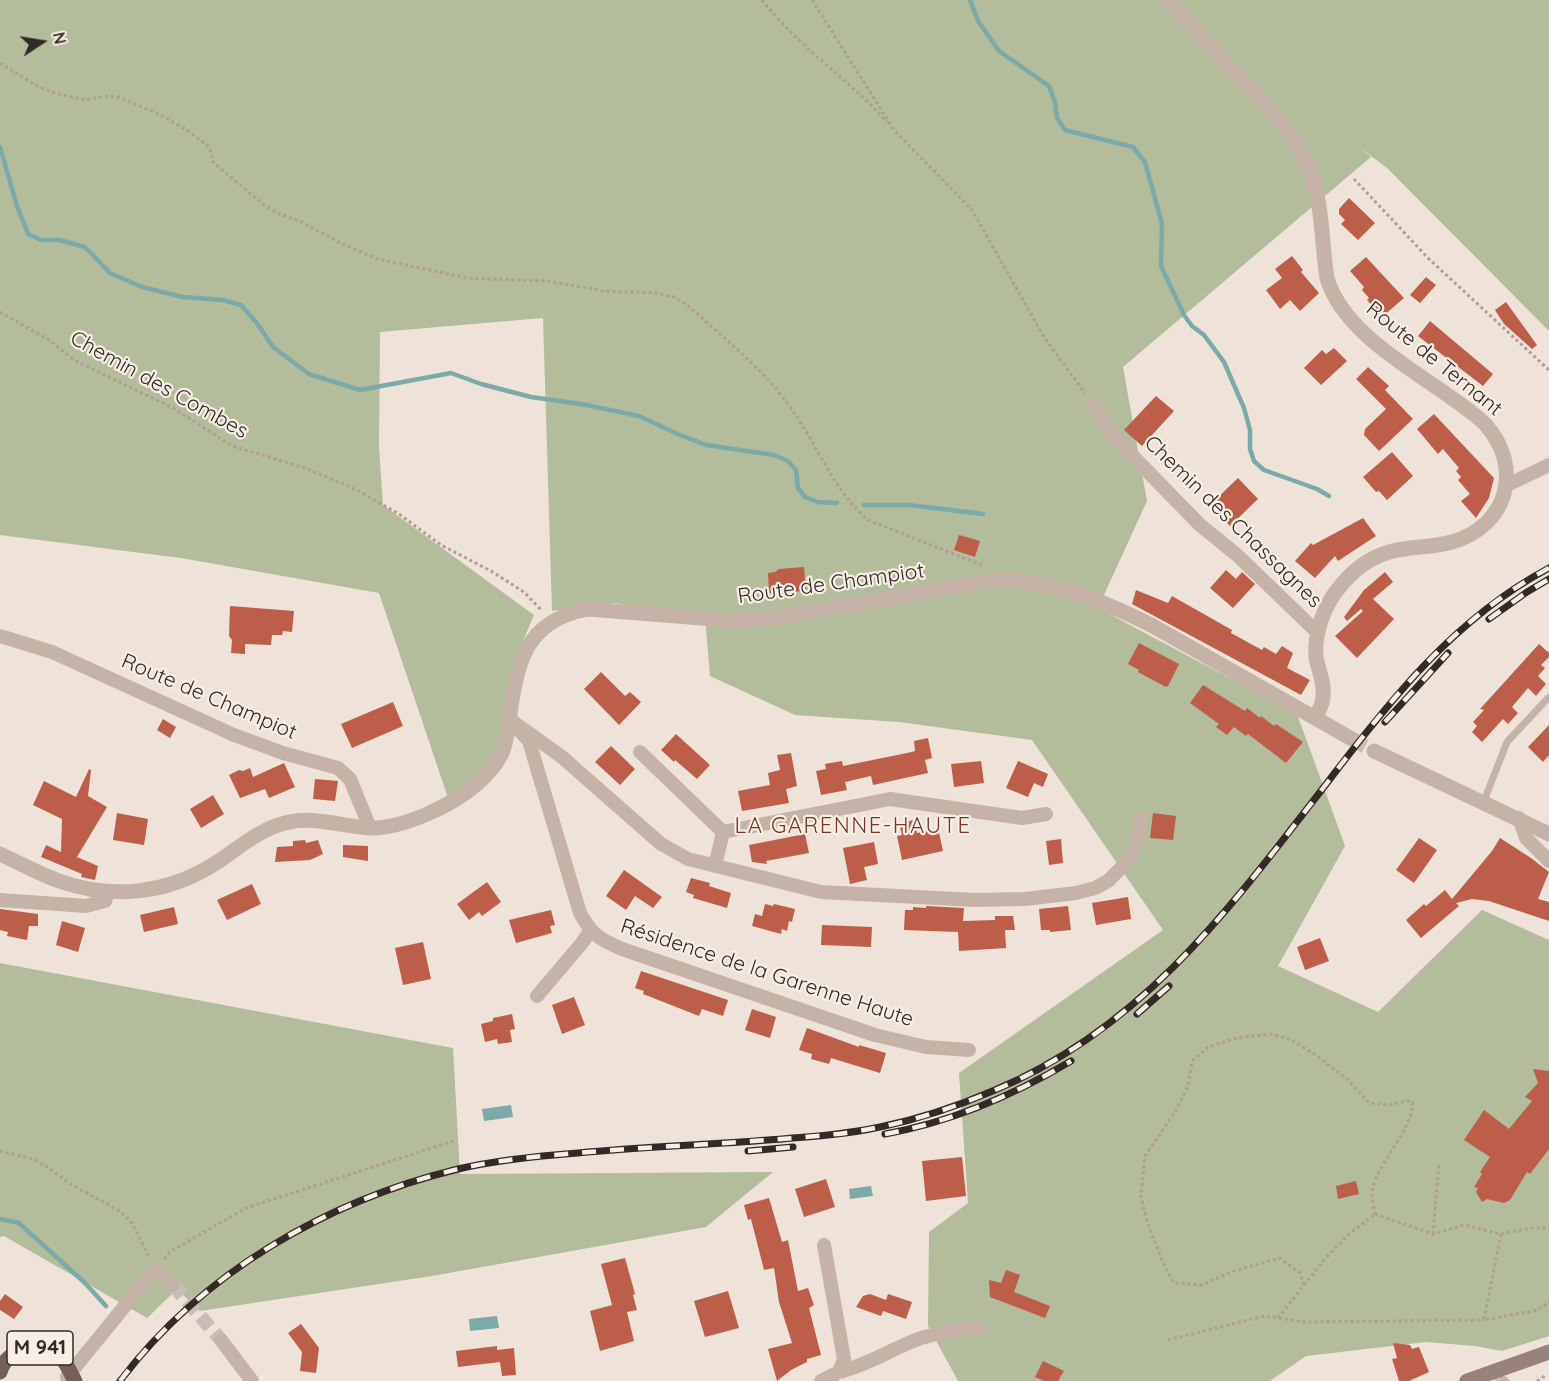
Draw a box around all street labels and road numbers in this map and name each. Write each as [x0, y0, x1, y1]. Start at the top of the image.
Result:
street label: Route de Ternant [1361, 296, 1507, 422]
street label: Chemin des Combes [66, 326, 252, 444]
street label: Chemin des Chassagnes [1139, 431, 1327, 613]
street label: Route de Champiot [736, 558, 926, 610]
street label: Route de Champiot [118, 649, 300, 745]
street label: Résidence de la Garenne Haute [617, 914, 917, 1032]
road number: M 941 [7, 1331, 73, 1365]

